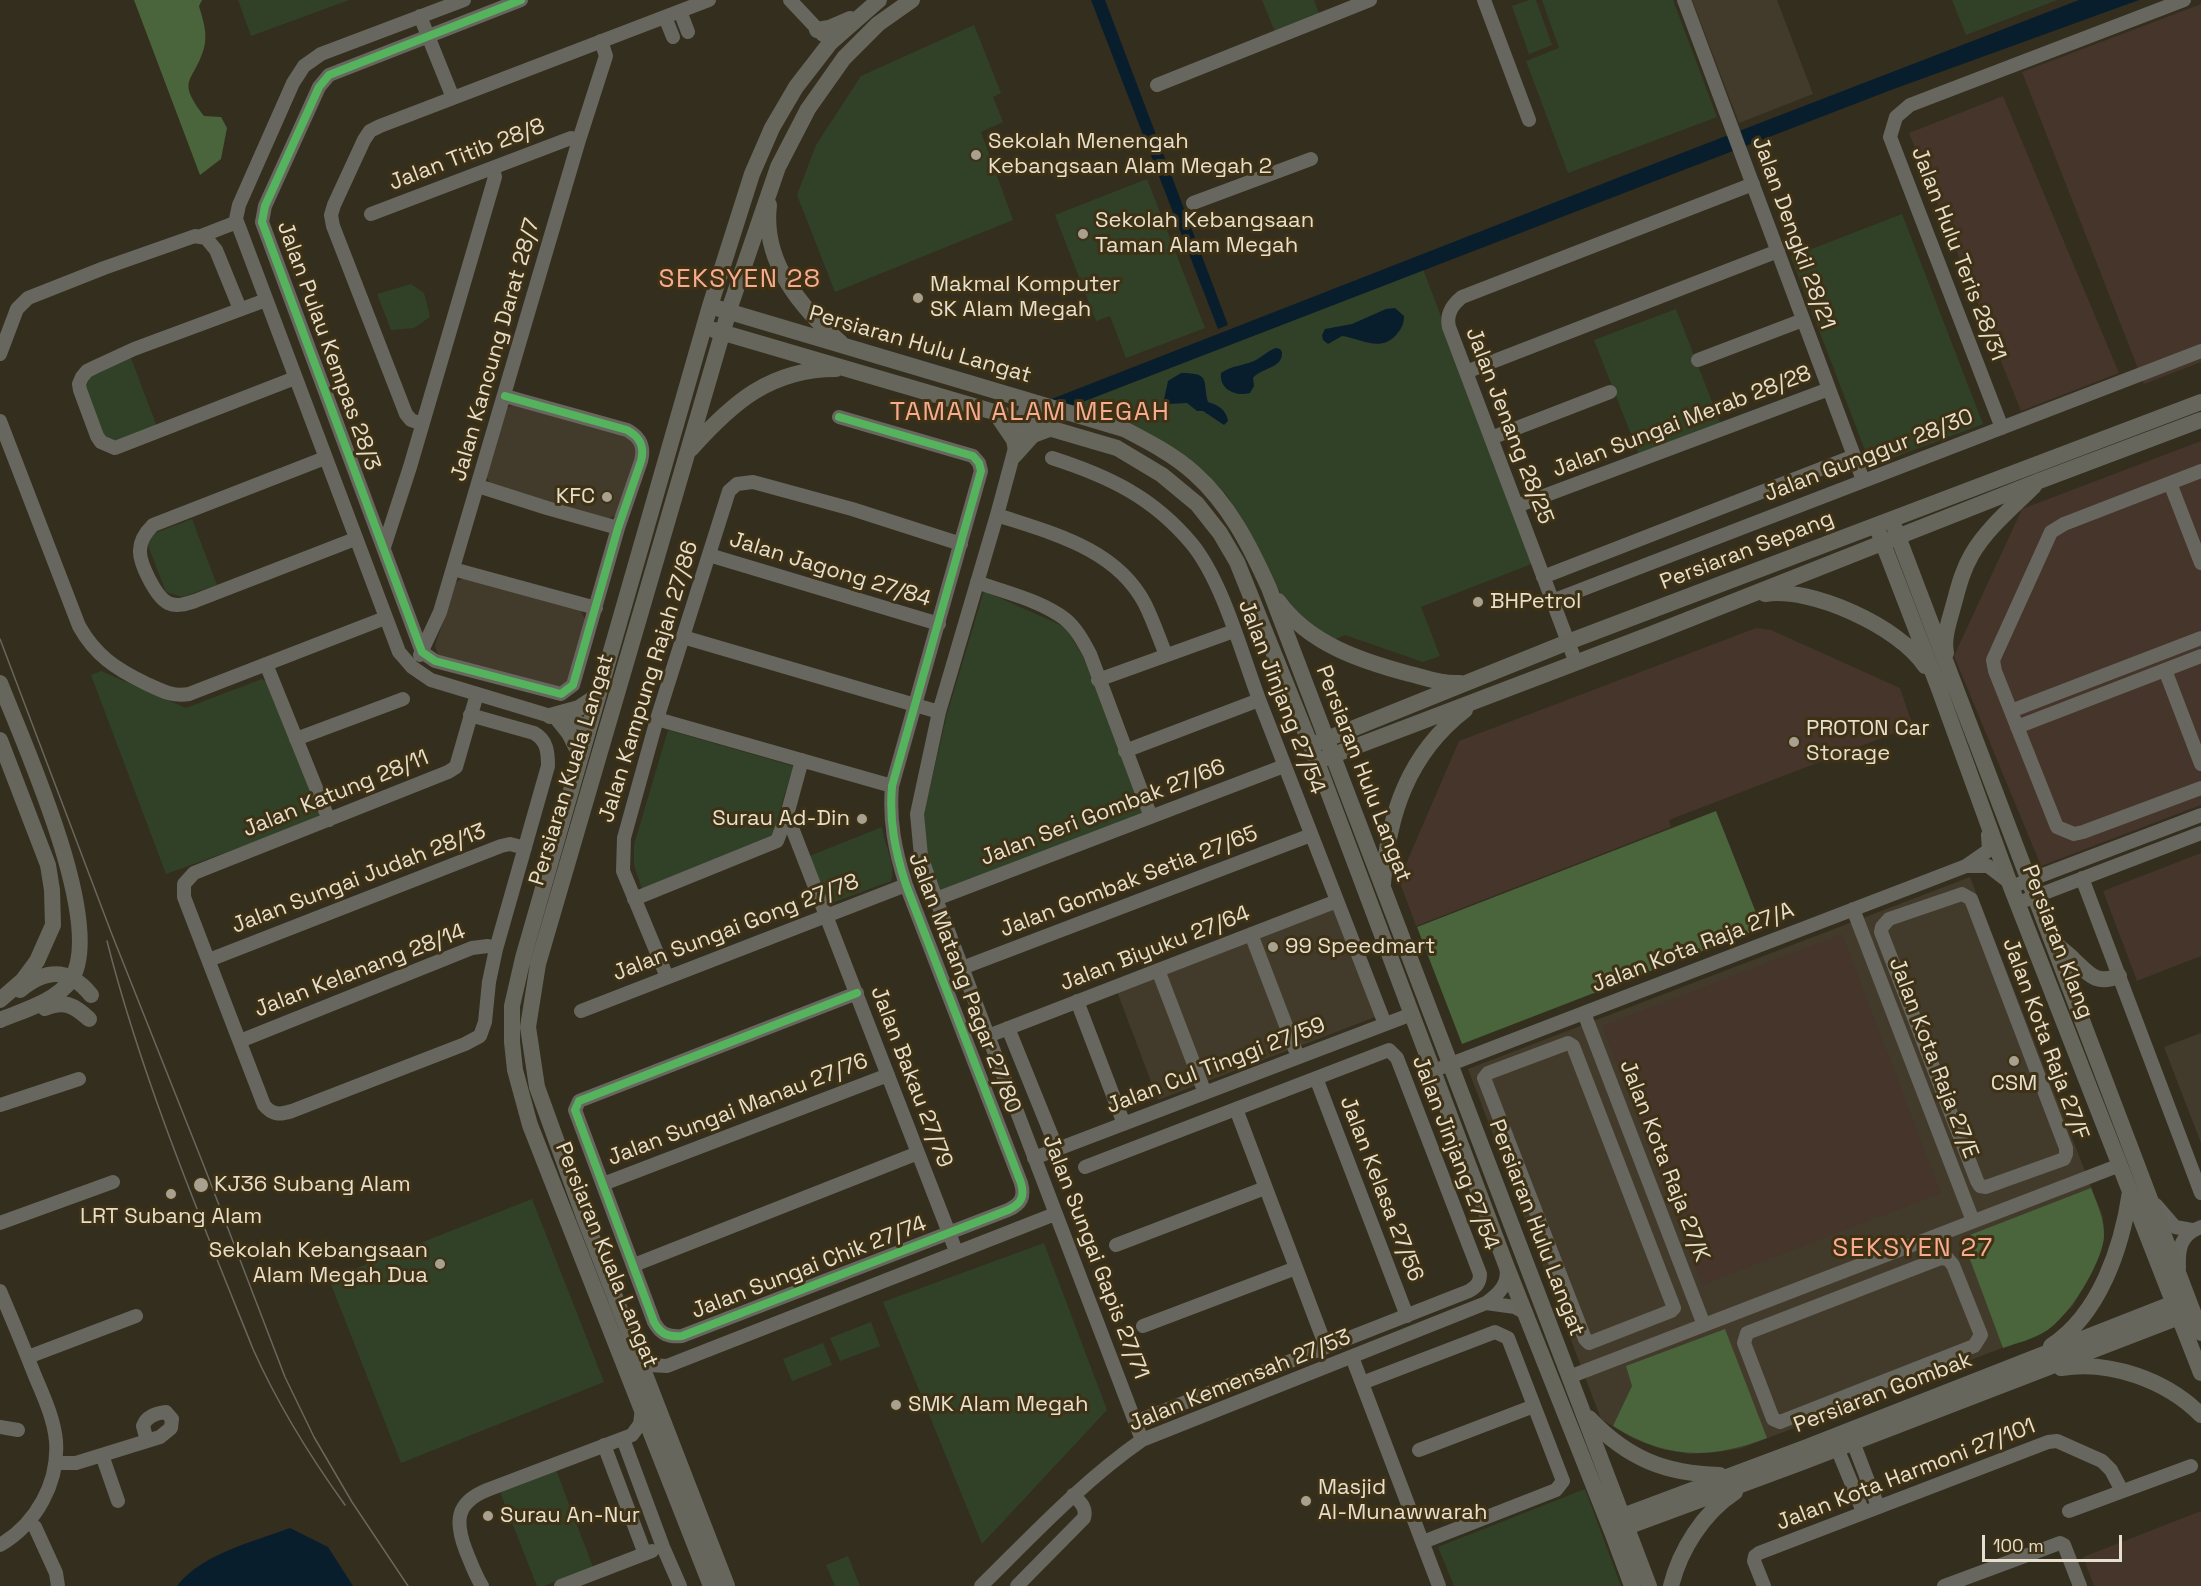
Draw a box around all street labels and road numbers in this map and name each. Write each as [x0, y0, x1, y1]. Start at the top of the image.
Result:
street label: Jalan Titib 28/8 [385, 113, 549, 197]
street label: Jalan Dengkil 28/21 [1746, 133, 1840, 333]
street label: Jalan Hulu Teris 28/31 [1905, 143, 2011, 365]
street label: Jalan Kancung Darat 28/7 [446, 216, 546, 484]
street label: Jalan Pulau Kempas 28/3 [271, 218, 385, 474]
street label: Persiaran Hulu Langat [806, 301, 1034, 389]
street label: Jalan Jenang 28/25 [1459, 324, 1559, 528]
street label: Jalan Sungai Merab 28/28 [1549, 360, 1815, 484]
street label: Jalan Gunggur 28/30 [1761, 404, 1977, 508]
street label: Persiaran Sepang [1656, 506, 1838, 596]
street label: Jalan Jagong 27/84 [726, 527, 934, 613]
street label: Jalan Kampung Rajah 27/86 [594, 538, 704, 826]
street label: Jalan Jinjang 27/54 [1232, 596, 1330, 798]
street label: Persiaran Kuala Langat [524, 651, 620, 889]
street label: Persiaran Hulu Langat [1309, 662, 1417, 886]
street label: Jalan Katung 28/11 [239, 745, 433, 843]
street label: Jalan Seri Gombak 27/66 [977, 754, 1229, 872]
street label: Jalan Sungai Judah 28/13 [228, 818, 490, 940]
street label: Jalan Gombak Setia 27/65 [996, 821, 1262, 943]
street label: Jalan Matang Pagar 27/80 [902, 849, 1026, 1117]
street label: Persiaran Klang [2016, 861, 2098, 1023]
street label: Jalan Sungai Gong 27/78 [609, 869, 863, 987]
street label: Jalan Kota Raja 27/A [1588, 897, 1798, 999]
street label: Jalan Biyuku 27/64 [1056, 901, 1254, 997]
street label: Jalan Kelanang 28/14 [251, 919, 469, 1023]
street label: Jalan Kota Raja 27/F [1996, 935, 2094, 1143]
street label: Jalan Kota Raja 27/E [1882, 954, 1984, 1162]
street label: Jalan Bakau 27/79 [864, 983, 958, 1171]
street label: Jalan Cul Tinggi 27/59 [1103, 1012, 1329, 1120]
street label: Jalan Sungai Manau 27/76 [604, 1048, 872, 1172]
street label: Jalan Jinjang 27/54 [1406, 1052, 1504, 1254]
street label: Jalan Kota Raja 27/K [1613, 1056, 1715, 1266]
street label: Jalan Kelasa 27/56 [1333, 1093, 1429, 1285]
street label: Persiaran Hulu Langat [1482, 1116, 1590, 1340]
street label: Jalan Sungai Gapis 27/71 [1036, 1131, 1154, 1383]
street label: Persiaran Kuala Langat [549, 1138, 663, 1372]
street label: Jalan Sungai Chik 27/74 [688, 1211, 930, 1325]
street label: Jalan Kemensah 27/53 [1125, 1324, 1355, 1438]
street label: Persiaran Gombak [1790, 1347, 1976, 1439]
street label: Jalan Kota Harmoni 27/101 [1773, 1413, 2039, 1537]

